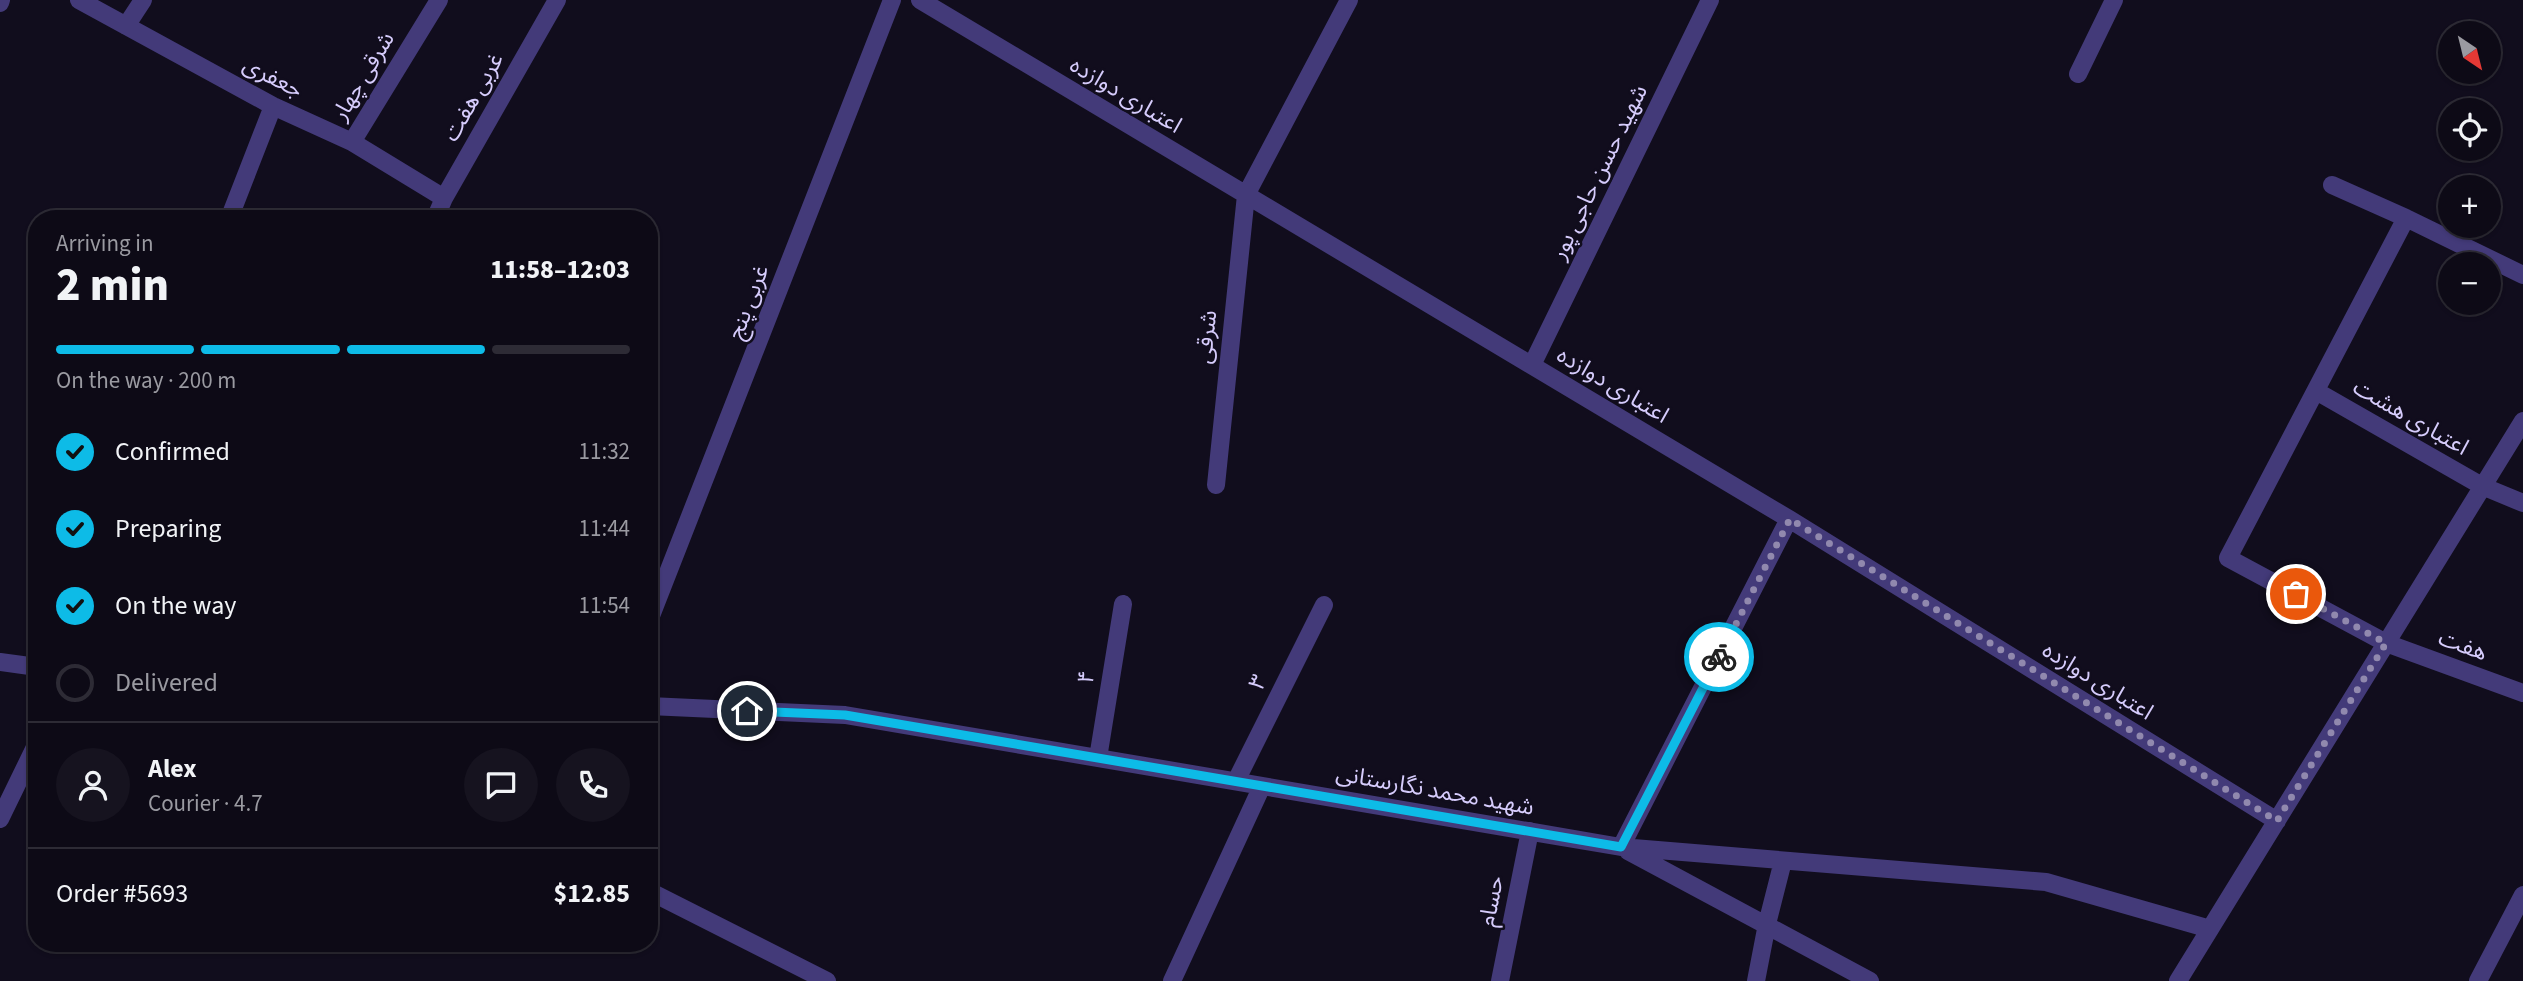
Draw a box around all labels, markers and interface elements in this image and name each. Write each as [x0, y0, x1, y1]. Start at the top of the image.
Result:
north arrow [2438, 21, 2501, 84]
map controls [2438, 21, 2501, 315]
street label: شرقی چهار [323, 25, 403, 128]
street label: غربی هفت [434, 47, 512, 147]
street label: جعفری [237, 48, 309, 106]
street label: اعتباری دوازده [1064, 49, 1188, 141]
street label: شهید حسن حاجی پور [1542, 79, 1656, 266]
button: locate [2438, 98, 2501, 161]
button: + [2438, 175, 2501, 238]
text: Arriving in [56, 227, 154, 260]
text: 11:58–12:03 [490, 251, 630, 288]
button: − [2438, 252, 2501, 315]
text: 2 min [56, 253, 169, 318]
street label: غربی پنج [719, 260, 777, 344]
street label: شرقی [1187, 309, 1225, 365]
street label: اعتباری دوازده [1551, 339, 1675, 431]
text: On the way · 200 m [56, 364, 236, 397]
street label: اعتباری هشت [2347, 371, 2475, 463]
icon: check [56, 433, 94, 471]
text: Confirmed [115, 433, 230, 470]
text: 11:32 [579, 435, 630, 468]
icon: check [56, 510, 94, 548]
text: Preparing [115, 510, 221, 547]
text: 11:44 [579, 512, 630, 545]
pin [2266, 564, 2326, 624]
icon: bag [2277, 575, 2315, 613]
icon: check [56, 587, 94, 625]
text: On the way [115, 587, 236, 624]
text: 11:54 [579, 589, 630, 622]
street label: هفت [2434, 621, 2492, 669]
courier [1684, 622, 1754, 692]
street label: اعتباری دوازده [2036, 634, 2160, 728]
icon: bike [1700, 638, 1738, 676]
text: Delivered [115, 664, 218, 701]
street label: ۴ [1069, 668, 1103, 686]
street label: ۳ [1240, 669, 1276, 695]
pin [717, 681, 777, 741]
icon: home [728, 692, 766, 730]
button: person [56, 748, 130, 822]
button: chat [464, 748, 538, 822]
button: phone [556, 748, 630, 822]
text: Alex [148, 750, 197, 787]
street label: شهید محمد نگارستانی [1333, 756, 1537, 824]
text: Courier · 4.7 [148, 787, 263, 820]
street label: حسام [1470, 873, 1513, 929]
text: Order #5693 [56, 875, 188, 912]
text: $12.85 [554, 875, 630, 912]

